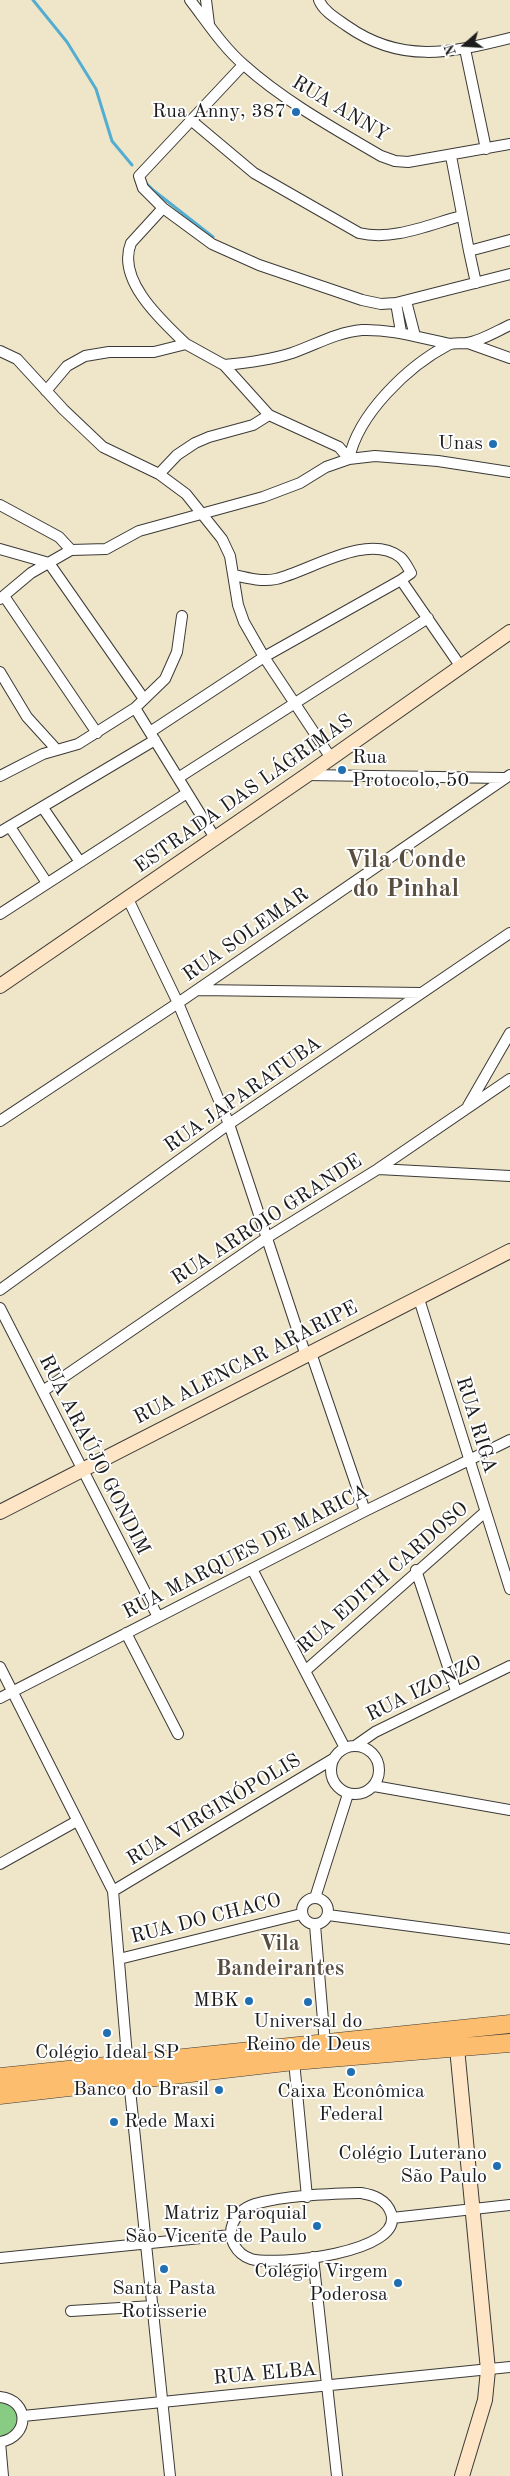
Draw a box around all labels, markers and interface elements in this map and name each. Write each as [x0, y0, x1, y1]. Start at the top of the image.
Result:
north arrow [440, 20, 490, 70]
text: N [442, 43, 459, 57]
street label: RUA ANNY [287, 71, 393, 147]
place label: Rua Anny, 387 [152, 100, 286, 124]
marker: Rua Anny, 387 [290, 106, 302, 118]
place label: Unas [438, 432, 483, 456]
marker: Unas [487, 438, 499, 450]
street label: ESTRADA DAS LÁGRIMAS [130, 709, 358, 879]
place label: Rua Protocolo, 50 [352, 746, 469, 793]
marker: Rua Protocolo, 50 [336, 764, 348, 776]
district label: Vila Conde do Pinhal [346, 845, 466, 904]
street label: RUA SOLEMAR [178, 883, 314, 987]
street label: RUA JAPARATUBA [160, 1032, 326, 1158]
street label: RUA ARROIO GRANDE [167, 1149, 367, 1291]
street label: RUA ALENCAR ARARIPE [130, 1296, 362, 1430]
street label: RUA ARAÚJO GONDIM [33, 1351, 155, 1559]
street label: RUA RIGA [450, 1374, 502, 1476]
street label: RUA MARQUES DE MARICA [119, 1479, 373, 1625]
street label: RUA EDITH CARDOSO [292, 1497, 474, 1659]
street label: RUA IZONZO [362, 1651, 486, 1727]
street label: RUA VIRGINÓPOLIS [123, 1749, 305, 1871]
street label: RUA DO CHACO [128, 1889, 284, 1949]
district label: Vila Bandeirantes [216, 1931, 344, 1982]
place label: MBK [193, 1989, 239, 2013]
marker: MBK [243, 1995, 255, 2007]
marker: Universal do Reino de Deus [302, 1996, 314, 2008]
place label: Universal do Reino de Deus [246, 2010, 370, 2057]
marker: Colégio Ideal SP [101, 2027, 113, 2039]
place label: Colégio Ideal SP [35, 2041, 179, 2065]
marker: Caixa Econômica Federal [345, 2066, 357, 2078]
place label: Banco do Brasil [73, 2078, 209, 2102]
place label: Caixa Econômica Federal [277, 2080, 425, 2127]
marker: Banco do Brasil [213, 2084, 225, 2096]
place label: Rede Maxi [124, 2110, 215, 2134]
marker: Rede Maxi [108, 2116, 120, 2128]
place label: Colégio Luterano São Paulo [338, 2142, 487, 2189]
marker: Colégio Luterano São Paulo [491, 2160, 503, 2172]
place label: Matriz Paroquial São Vicente de Paulo [125, 2202, 307, 2249]
marker: Matriz Paroquial São Vicente de Paulo [311, 2220, 323, 2232]
place label: Colégio Virgem Poderosa [254, 2260, 388, 2307]
marker: Santa Pasta Rotisserie [158, 2263, 170, 2275]
place label: Santa Pasta Rotisserie [112, 2277, 216, 2324]
marker: Colégio Virgem Poderosa [392, 2277, 404, 2289]
street label: RUA ELBA [212, 2358, 318, 2390]

